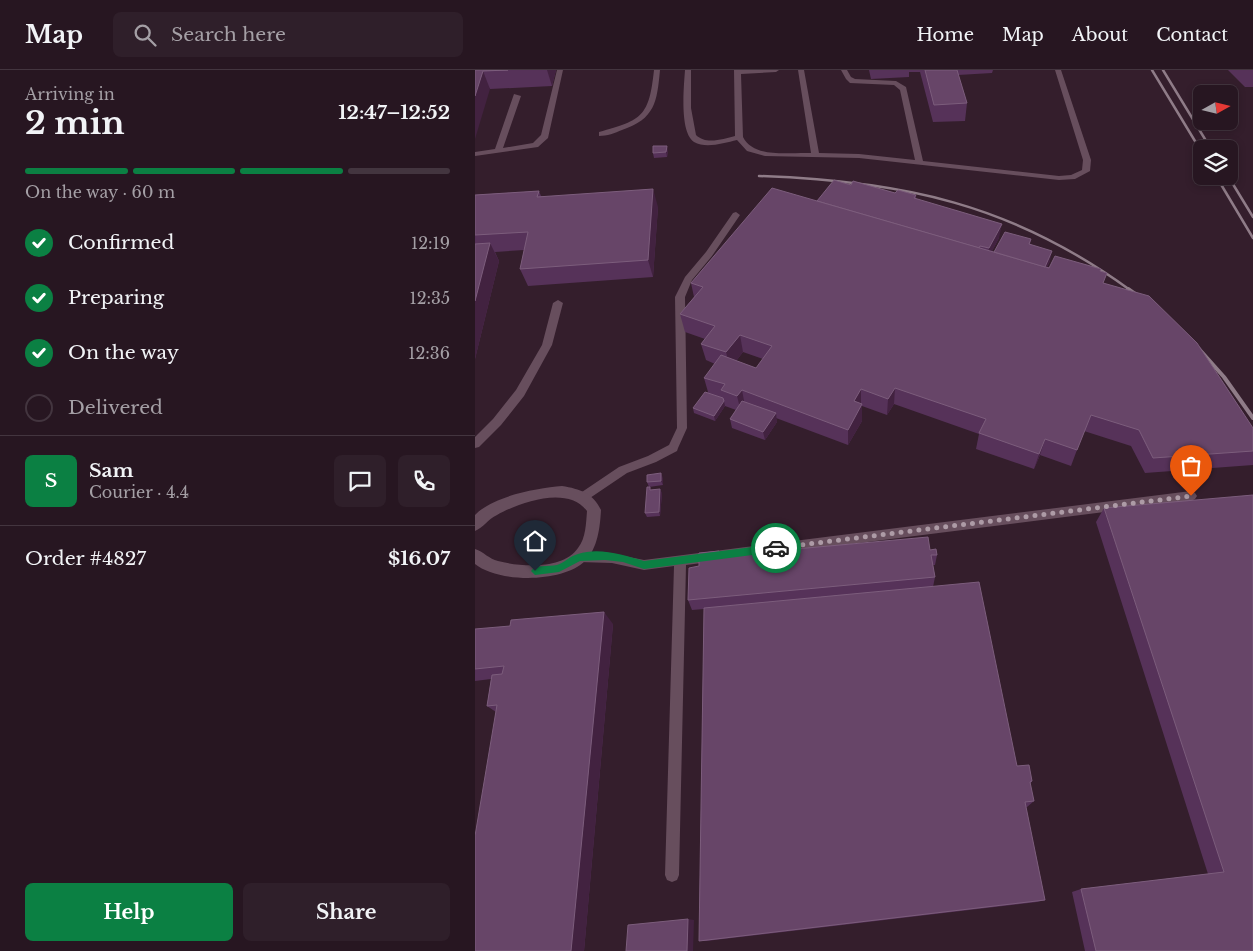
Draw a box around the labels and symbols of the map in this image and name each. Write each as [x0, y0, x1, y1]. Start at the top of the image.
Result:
north arrow [1193, 85, 1237, 130]
pin [1170, 445, 1212, 496]
pin [514, 520, 556, 571]
courier [751, 523, 801, 573]

